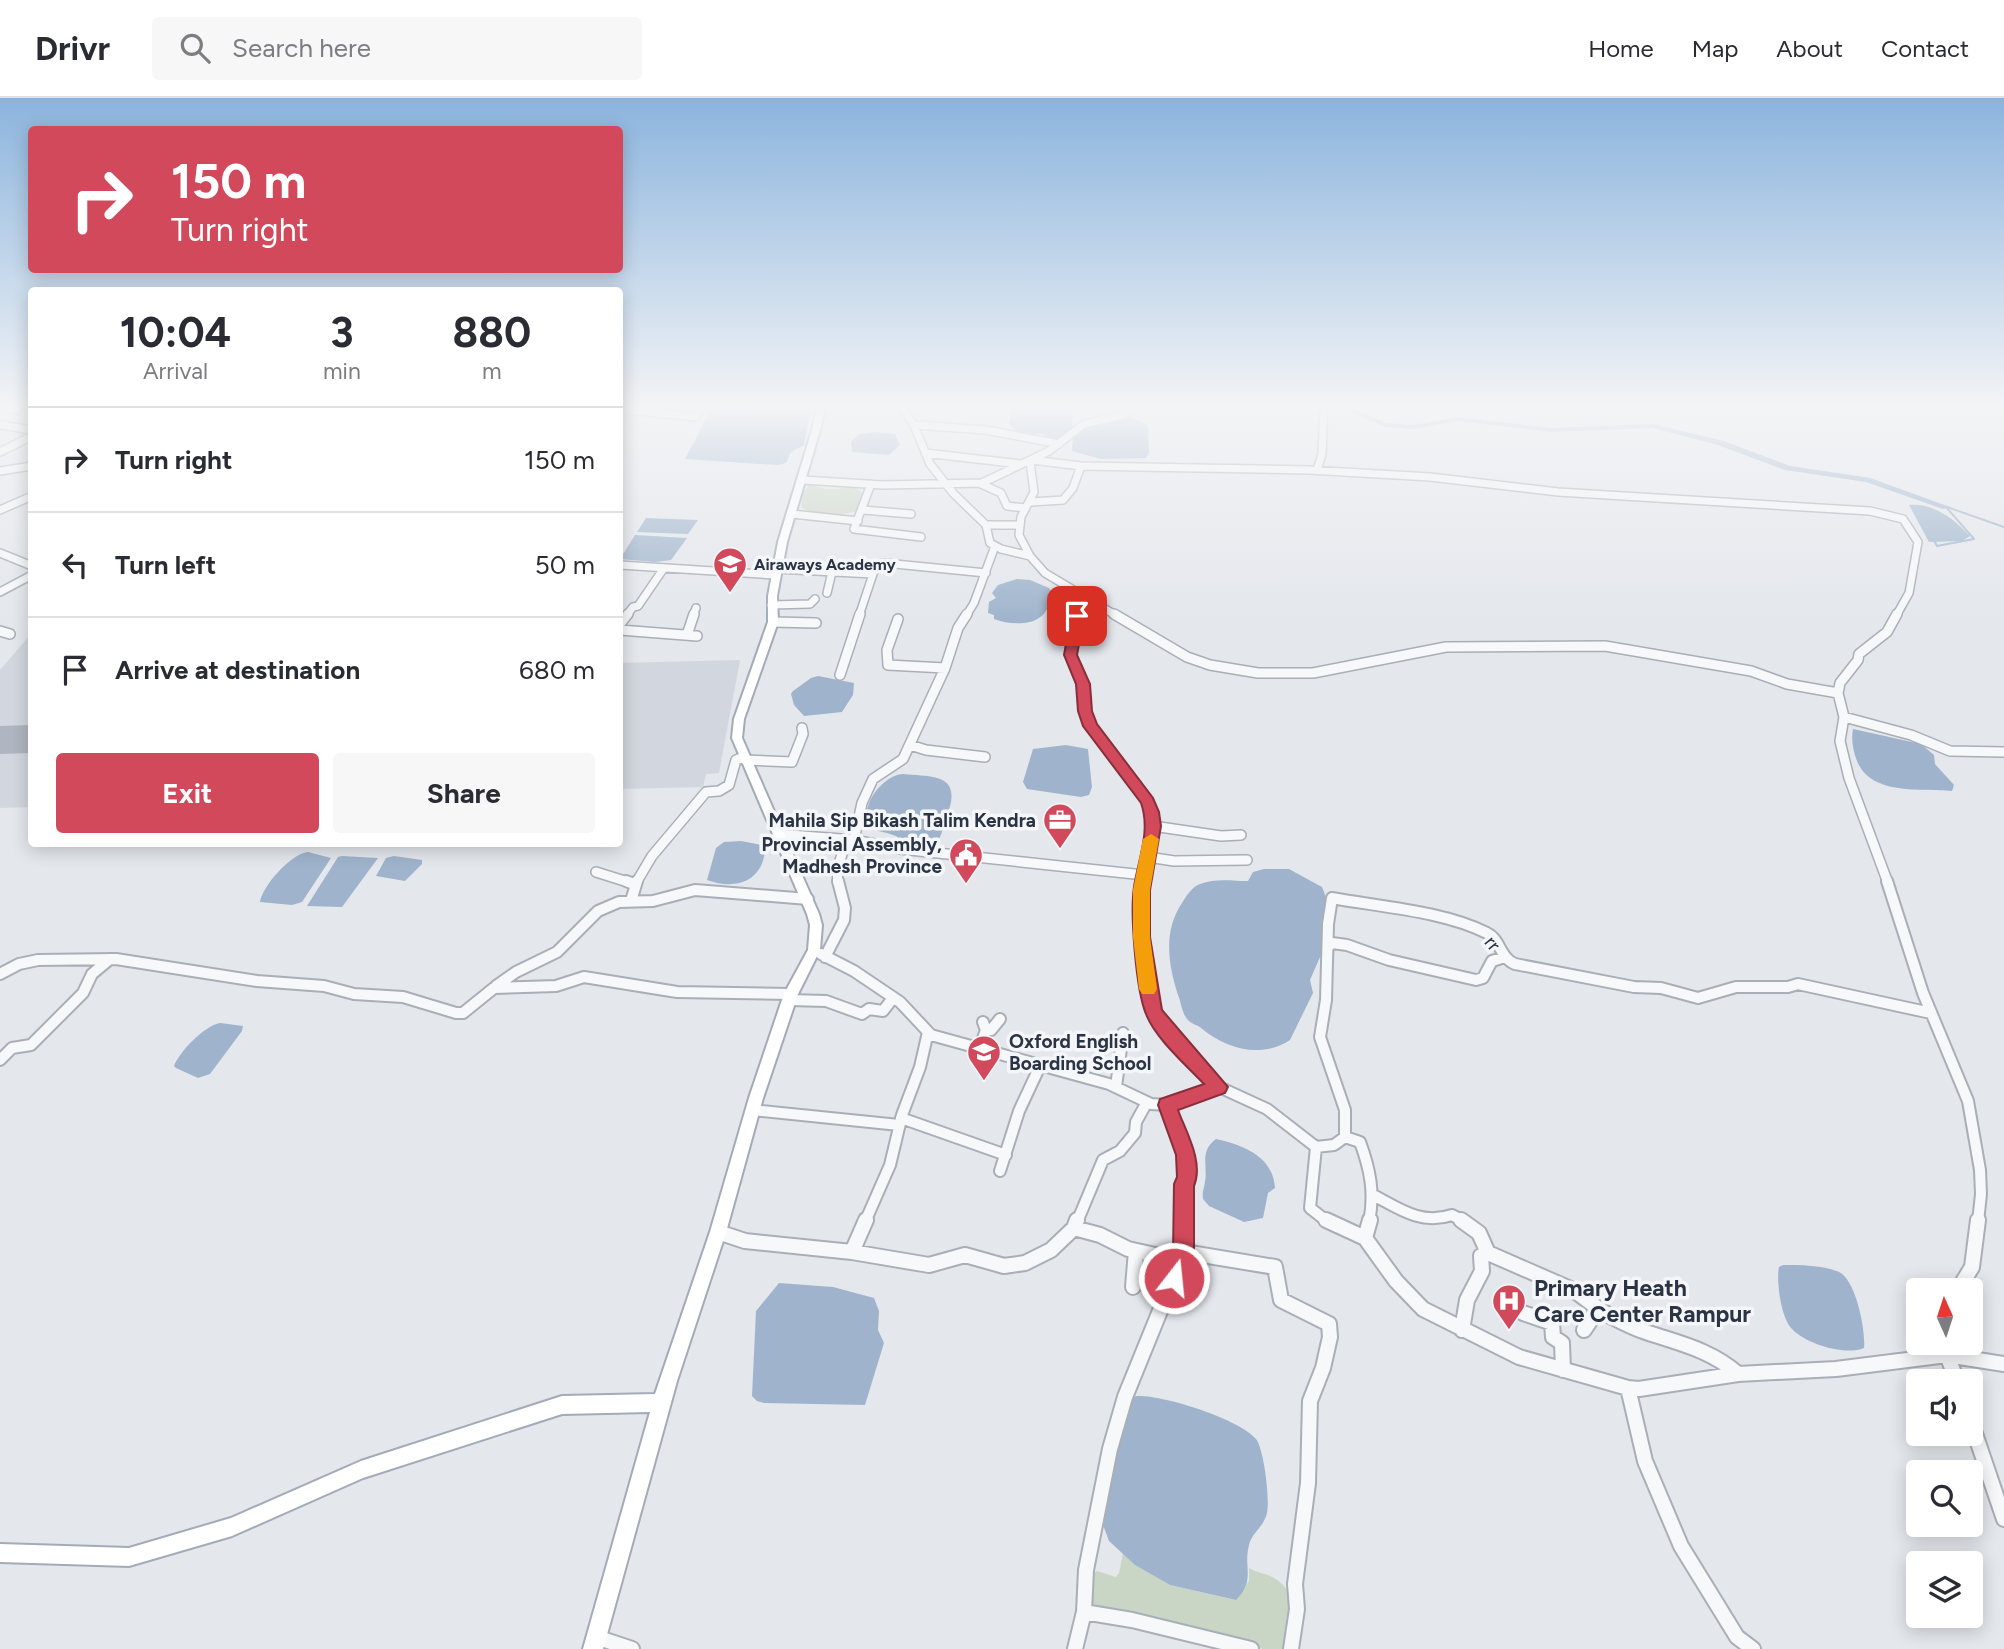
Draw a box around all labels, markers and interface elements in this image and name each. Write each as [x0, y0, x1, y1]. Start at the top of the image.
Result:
search box [152, 17, 642, 80]
text: Drivr [35, 29, 110, 68]
icon: search [176, 29, 214, 67]
text: Search here [232, 32, 371, 64]
text: Home [1588, 34, 1654, 63]
text: Map [1692, 34, 1738, 63]
text: About [1776, 34, 1843, 63]
text: Contact [1881, 34, 1969, 63]
text: 150 m [171, 151, 306, 210]
icon: right [56, 154, 147, 245]
text: Turn right [171, 211, 309, 249]
text: 10:04 [120, 307, 231, 358]
text: 3 [330, 307, 354, 358]
text: 880 [453, 307, 531, 358]
text: Arrival [143, 357, 208, 385]
text: min [323, 357, 361, 385]
text: m [482, 357, 502, 385]
icon: right [56, 441, 94, 479]
text: Turn right [115, 444, 232, 476]
text: 150 m [524, 444, 595, 476]
school or university icon: Airaways Academy [711, 545, 749, 594]
icon: left [56, 546, 94, 584]
text: Turn left [115, 549, 216, 581]
text: 50 m [535, 549, 595, 581]
place label: Airaways Academy [754, 555, 896, 574]
pin [1047, 586, 1107, 646]
icon: arrive [1058, 597, 1096, 635]
icon: arrive [56, 651, 94, 689]
text: Arrive at destination [115, 654, 360, 686]
text: 680 m [519, 654, 595, 686]
button: Exit [56, 753, 319, 833]
button: Share [333, 753, 595, 833]
office icon: Mahila Sip Bikash Talim Kendra [1041, 801, 1079, 850]
place label: Mahila Sip Bikash Talim Kendra [769, 809, 1036, 832]
place label: Provincial Assembly, Madhesh Province [762, 833, 942, 878]
public building icon: Provincial Assembly, Madhesh Province [947, 836, 985, 885]
street label: rr [1480, 931, 1506, 956]
place label: Oxford English Boarding School [1009, 1030, 1152, 1075]
school or university icon: Oxford English Boarding School [965, 1033, 1003, 1082]
position arrow [1137, 1241, 1211, 1315]
place label: Primary Heath Care Center Rampur [1534, 1274, 1751, 1328]
north arrow [1906, 1278, 1983, 1354]
map controls [1906, 1278, 1983, 1628]
hospital icon: Primary Heath Care Center Rampur [1490, 1282, 1528, 1331]
button: sound [1906, 1369, 1983, 1446]
button: search [1906, 1460, 1983, 1537]
button: layers [1906, 1551, 1983, 1628]

